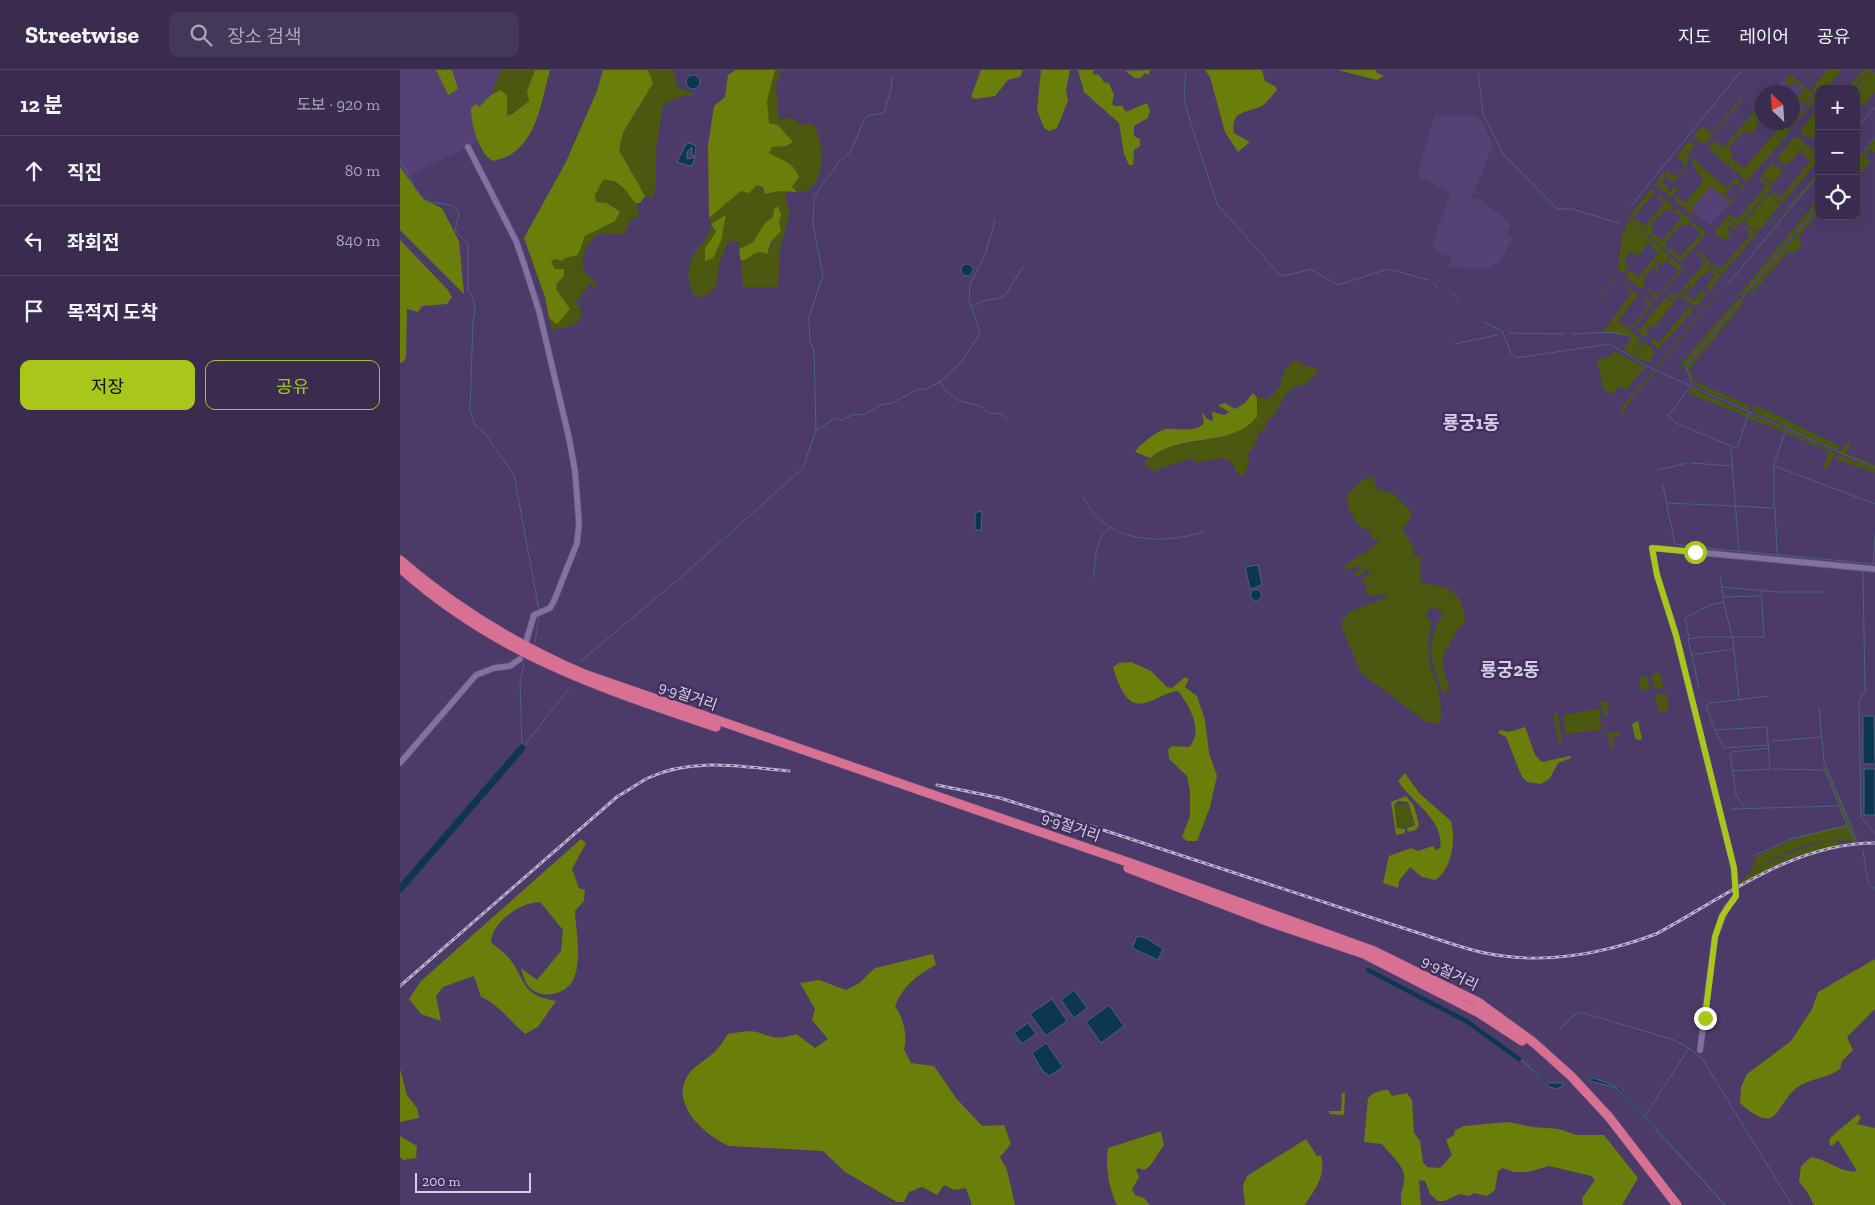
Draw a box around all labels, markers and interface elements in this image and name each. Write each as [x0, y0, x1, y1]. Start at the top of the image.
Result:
search box [169, 12, 519, 57]
text: Streetwise [25, 20, 139, 49]
icon: search [187, 21, 215, 49]
text: 장소 검색 [227, 25, 301, 48]
text: 지도 [1678, 26, 1711, 48]
text: 레이어 [1739, 26, 1789, 48]
text: 공유 [1817, 26, 1850, 48]
north arrow [1755, 85, 1800, 130]
map controls [1815, 85, 1860, 220]
button: + [1815, 85, 1860, 130]
text: 12 분 [20, 92, 63, 117]
text: 도보 · 920 m [296, 95, 380, 114]
button: − [1815, 130, 1860, 175]
icon: ahead [20, 157, 48, 185]
text: 직진 [67, 161, 102, 184]
text: 80 m [345, 161, 380, 180]
button: locate [1815, 175, 1860, 220]
icon: left [20, 227, 48, 255]
text: 좌회전 [67, 231, 119, 254]
text: 840 m [336, 231, 380, 250]
icon: arrive [20, 297, 48, 325]
text: 목적지 도착 [67, 301, 158, 324]
button: 저장 [20, 360, 195, 410]
button: 공유 [205, 360, 380, 410]
district label: 룡궁1동 [1443, 412, 1499, 434]
route start [1684, 541, 1707, 564]
district label: 룡궁2동 [1480, 659, 1540, 681]
street label: 9·9절거리 [656, 678, 720, 714]
street label: 9·9절거리 [1039, 809, 1103, 845]
street label: 9·9절거리 [1419, 952, 1481, 994]
route end [1694, 1007, 1717, 1030]
scale bar [415, 1170, 531, 1193]
text: 200 m [422, 1173, 461, 1190]

